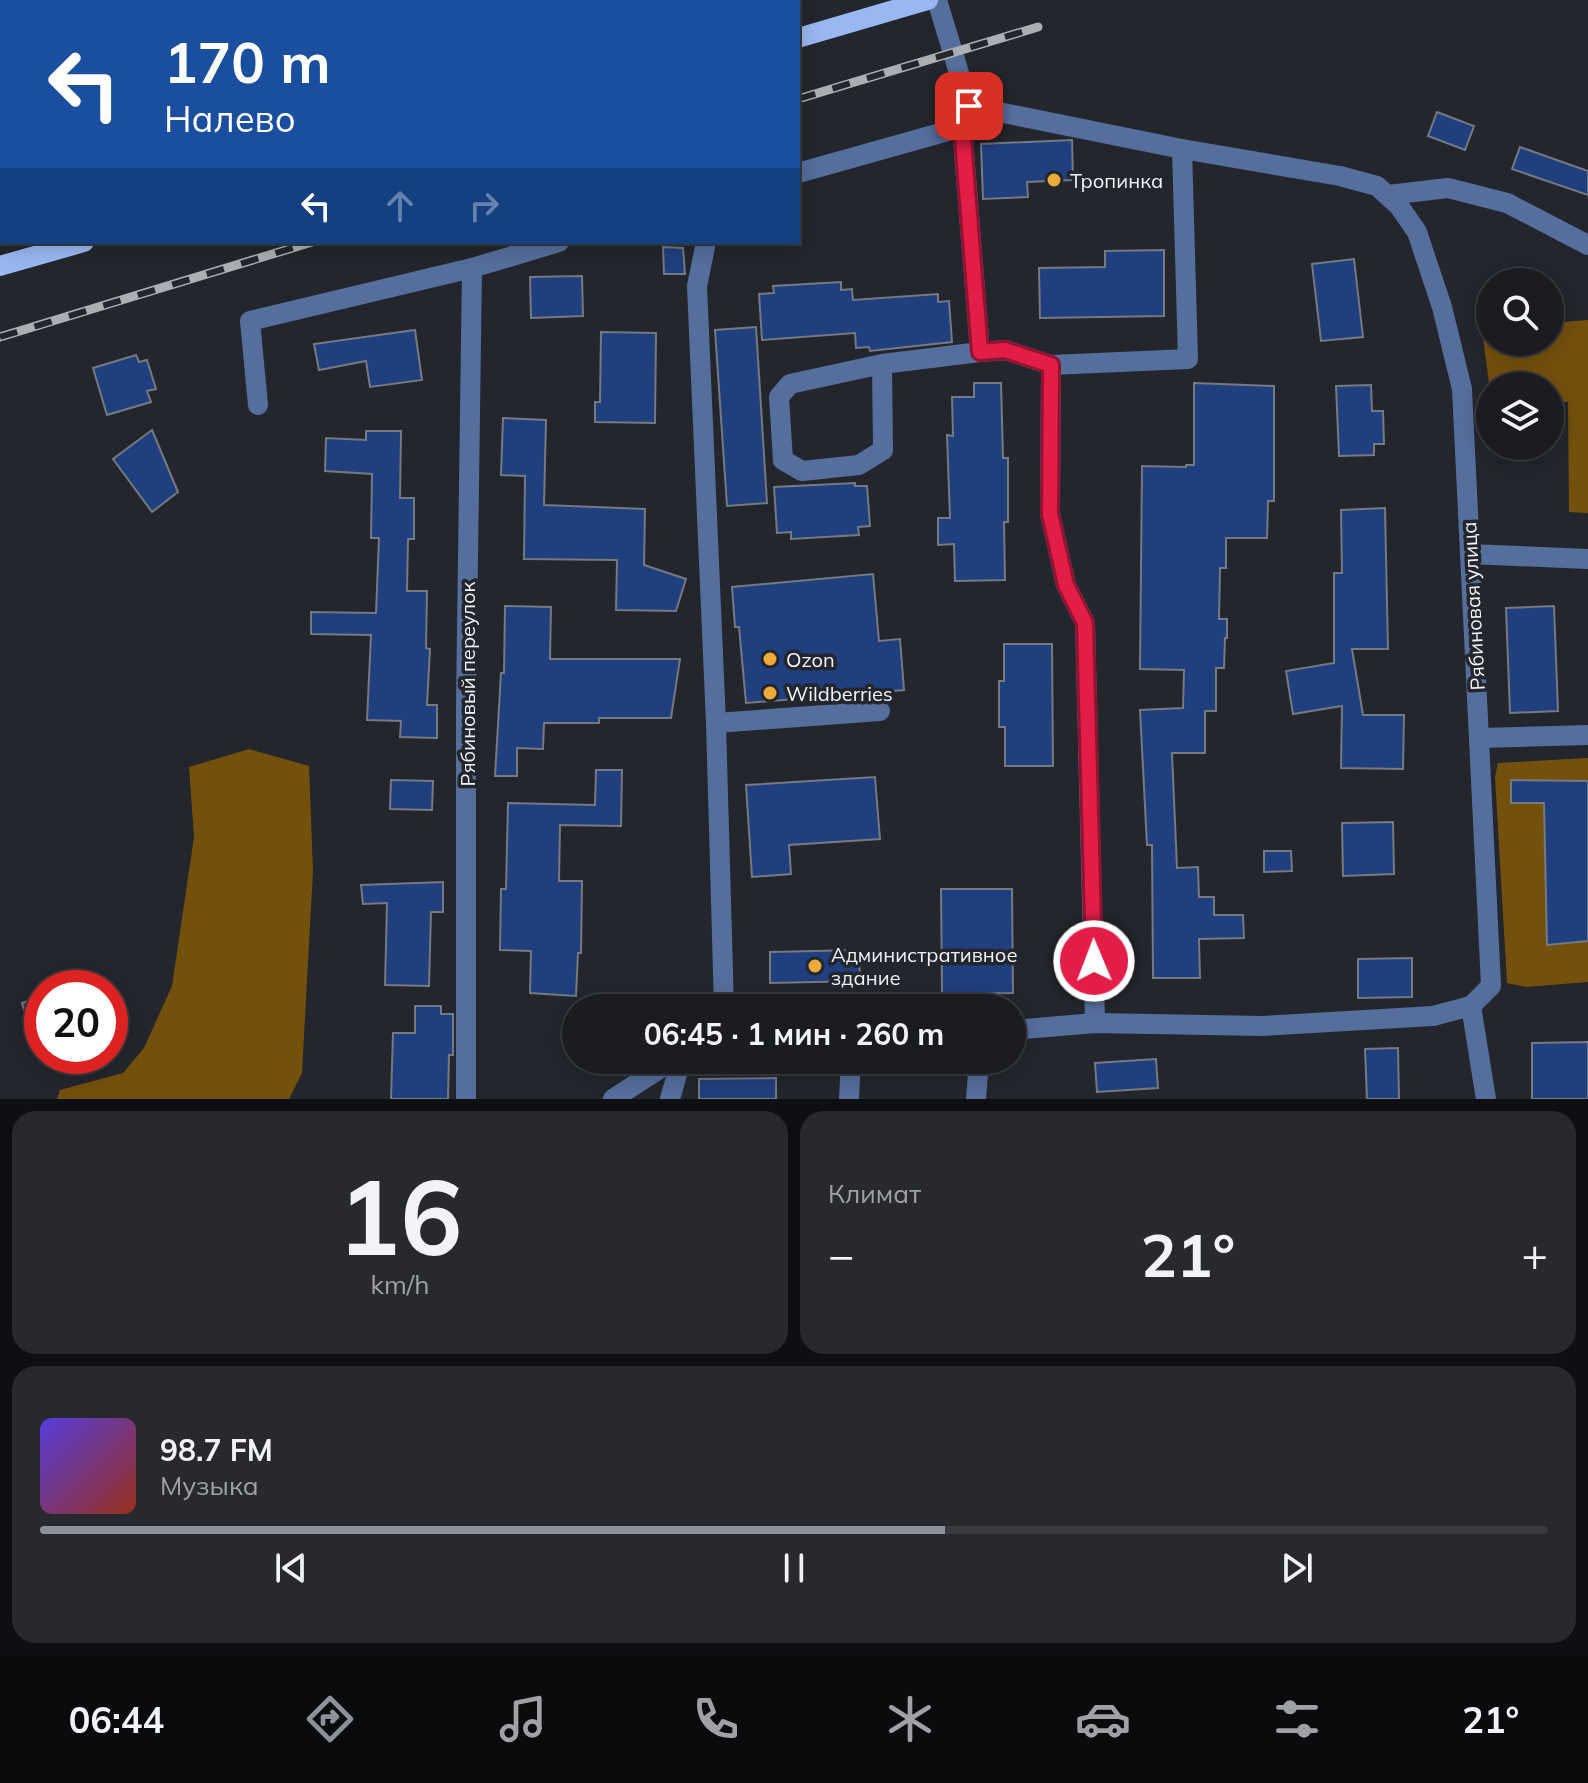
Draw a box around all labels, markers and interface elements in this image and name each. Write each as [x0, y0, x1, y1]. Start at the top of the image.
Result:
text: 170 m [164, 27, 331, 97]
icon: left [32, 32, 136, 136]
pin [935, 72, 1003, 140]
icon: arrive [947, 84, 991, 128]
text: Налево [164, 96, 296, 141]
place label: Тропинка [1070, 168, 1163, 193]
marker: Тропинка [1045, 171, 1063, 189]
icon: left [294, 184, 338, 228]
icon: ahead [378, 184, 422, 228]
icon: right [462, 184, 506, 228]
map controls [1476, 268, 1564, 460]
button: search [1476, 268, 1564, 356]
button: layers [1476, 372, 1564, 460]
street label: Рябиновая улица [1456, 521, 1490, 691]
street label: Рябиновый переулок [455, 581, 480, 786]
place label: Ozon [786, 647, 835, 672]
marker: Ozon [761, 650, 779, 668]
place label: Wildberries [786, 681, 893, 706]
marker: Wildberries [761, 684, 779, 702]
position arrow [1052, 919, 1136, 1003]
place label: Административное здание [831, 942, 1018, 990]
marker: Административное здание [806, 957, 824, 975]
speed limit sign: 20 [24, 970, 128, 1074]
text: 06:45 · 1 мин · 260 m [644, 1015, 944, 1053]
text: 16 [338, 1150, 462, 1281]
text: Климат [828, 1177, 921, 1210]
text: 21° [1141, 1217, 1235, 1292]
text: − [828, 1227, 854, 1282]
text: + [1522, 1227, 1548, 1282]
text: km/h [371, 1268, 429, 1301]
text: 98.7 FM [160, 1431, 273, 1469]
text: Музыка [160, 1469, 259, 1502]
icon: previous [269, 1546, 313, 1590]
icon: pause [772, 1546, 816, 1590]
icon: next [1275, 1546, 1319, 1590]
icon: directions [302, 1691, 358, 1747]
icon: music [495, 1691, 551, 1747]
icon: phone [688, 1691, 744, 1747]
icon: climate [882, 1691, 938, 1747]
icon: car [1075, 1691, 1131, 1747]
icon: filters [1269, 1691, 1325, 1747]
text: 06:44 [69, 1697, 164, 1742]
text: 21° [1462, 1697, 1519, 1742]

